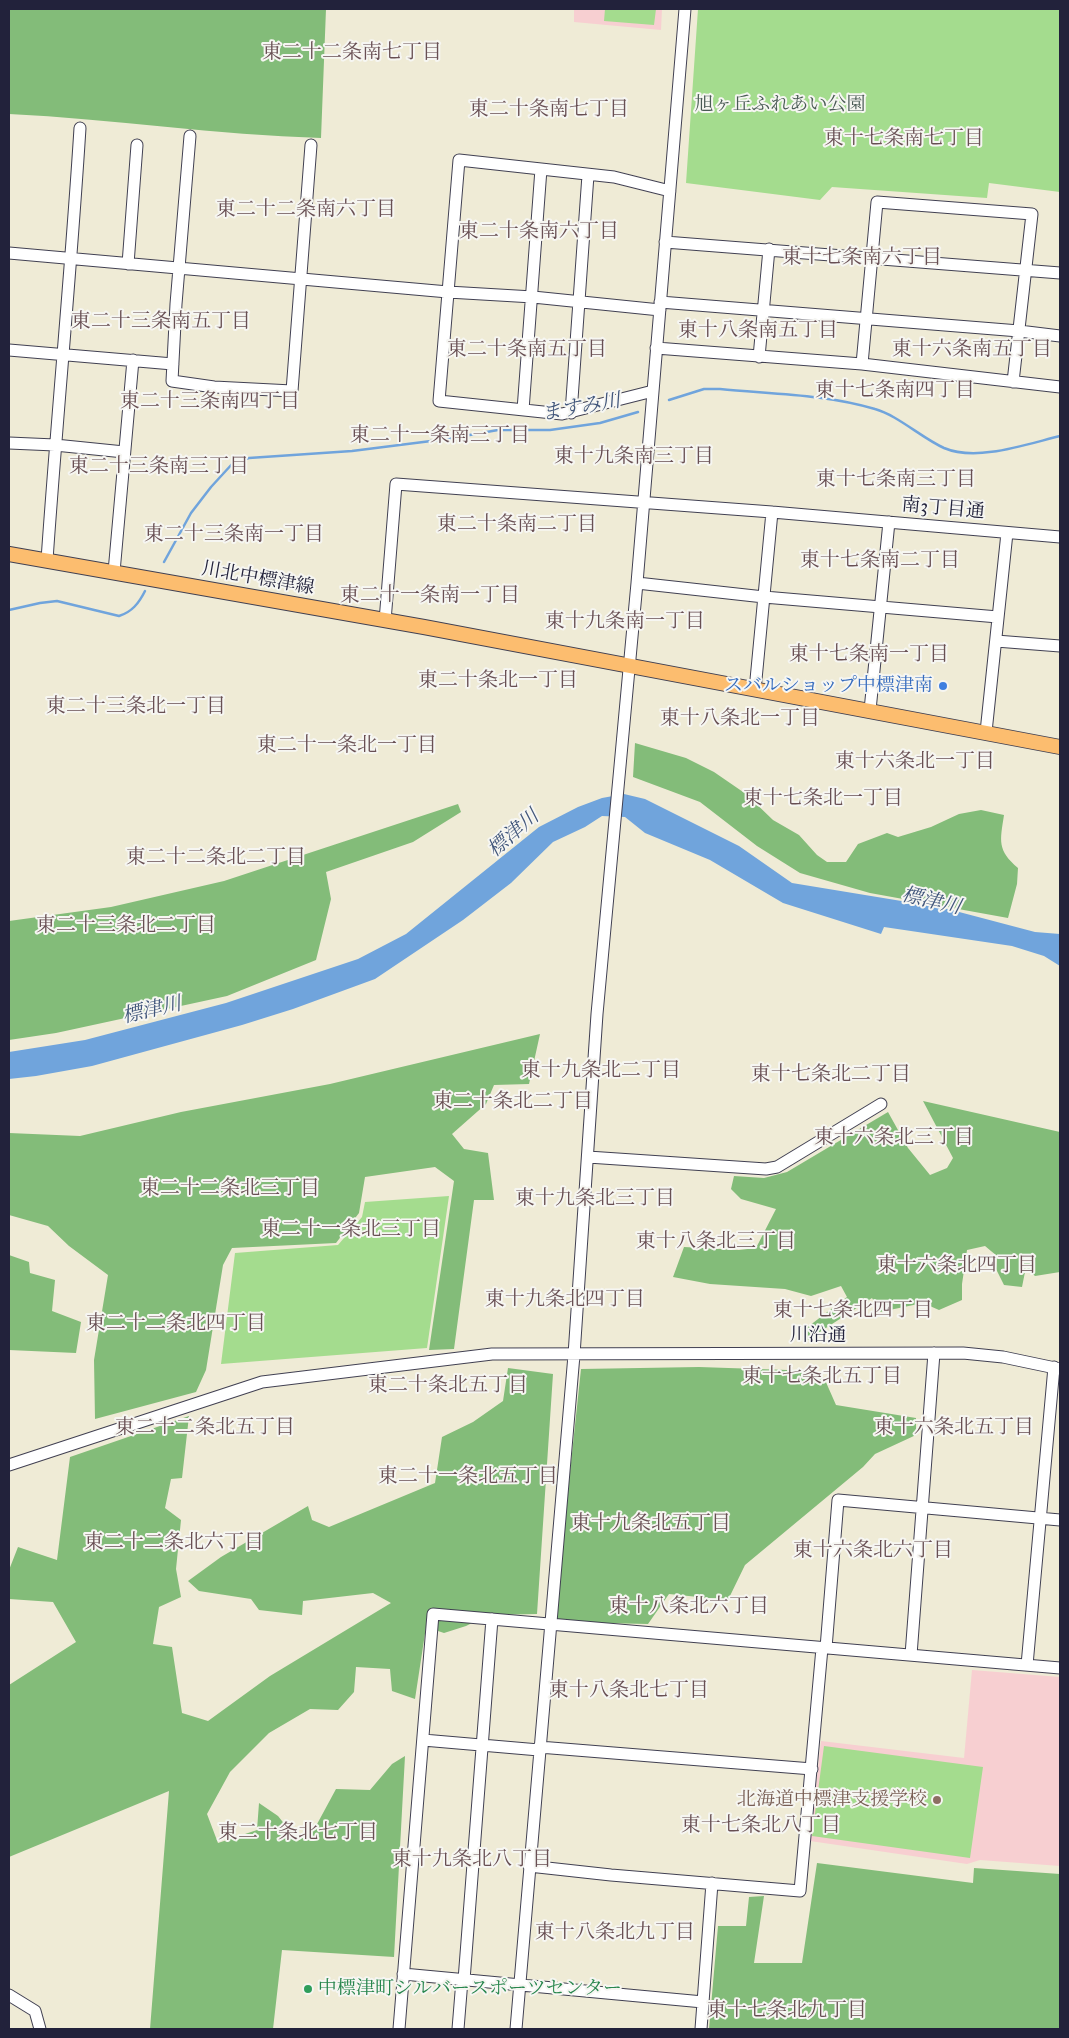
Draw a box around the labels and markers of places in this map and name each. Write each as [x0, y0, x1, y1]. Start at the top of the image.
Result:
place label: スバルショップ中標津南 [724, 675, 933, 697]
marker: スバルショップ中標津南 [937, 680, 949, 692]
place label: 北海道中標津支援学校 [737, 1789, 927, 1811]
marker: 北海道中標津支援学校 [931, 1794, 943, 1806]
place label: 中標津町シルバースポーツセンター [318, 1978, 622, 2000]
marker: 中標津町シルバースポーツセンター [302, 1983, 314, 1995]

